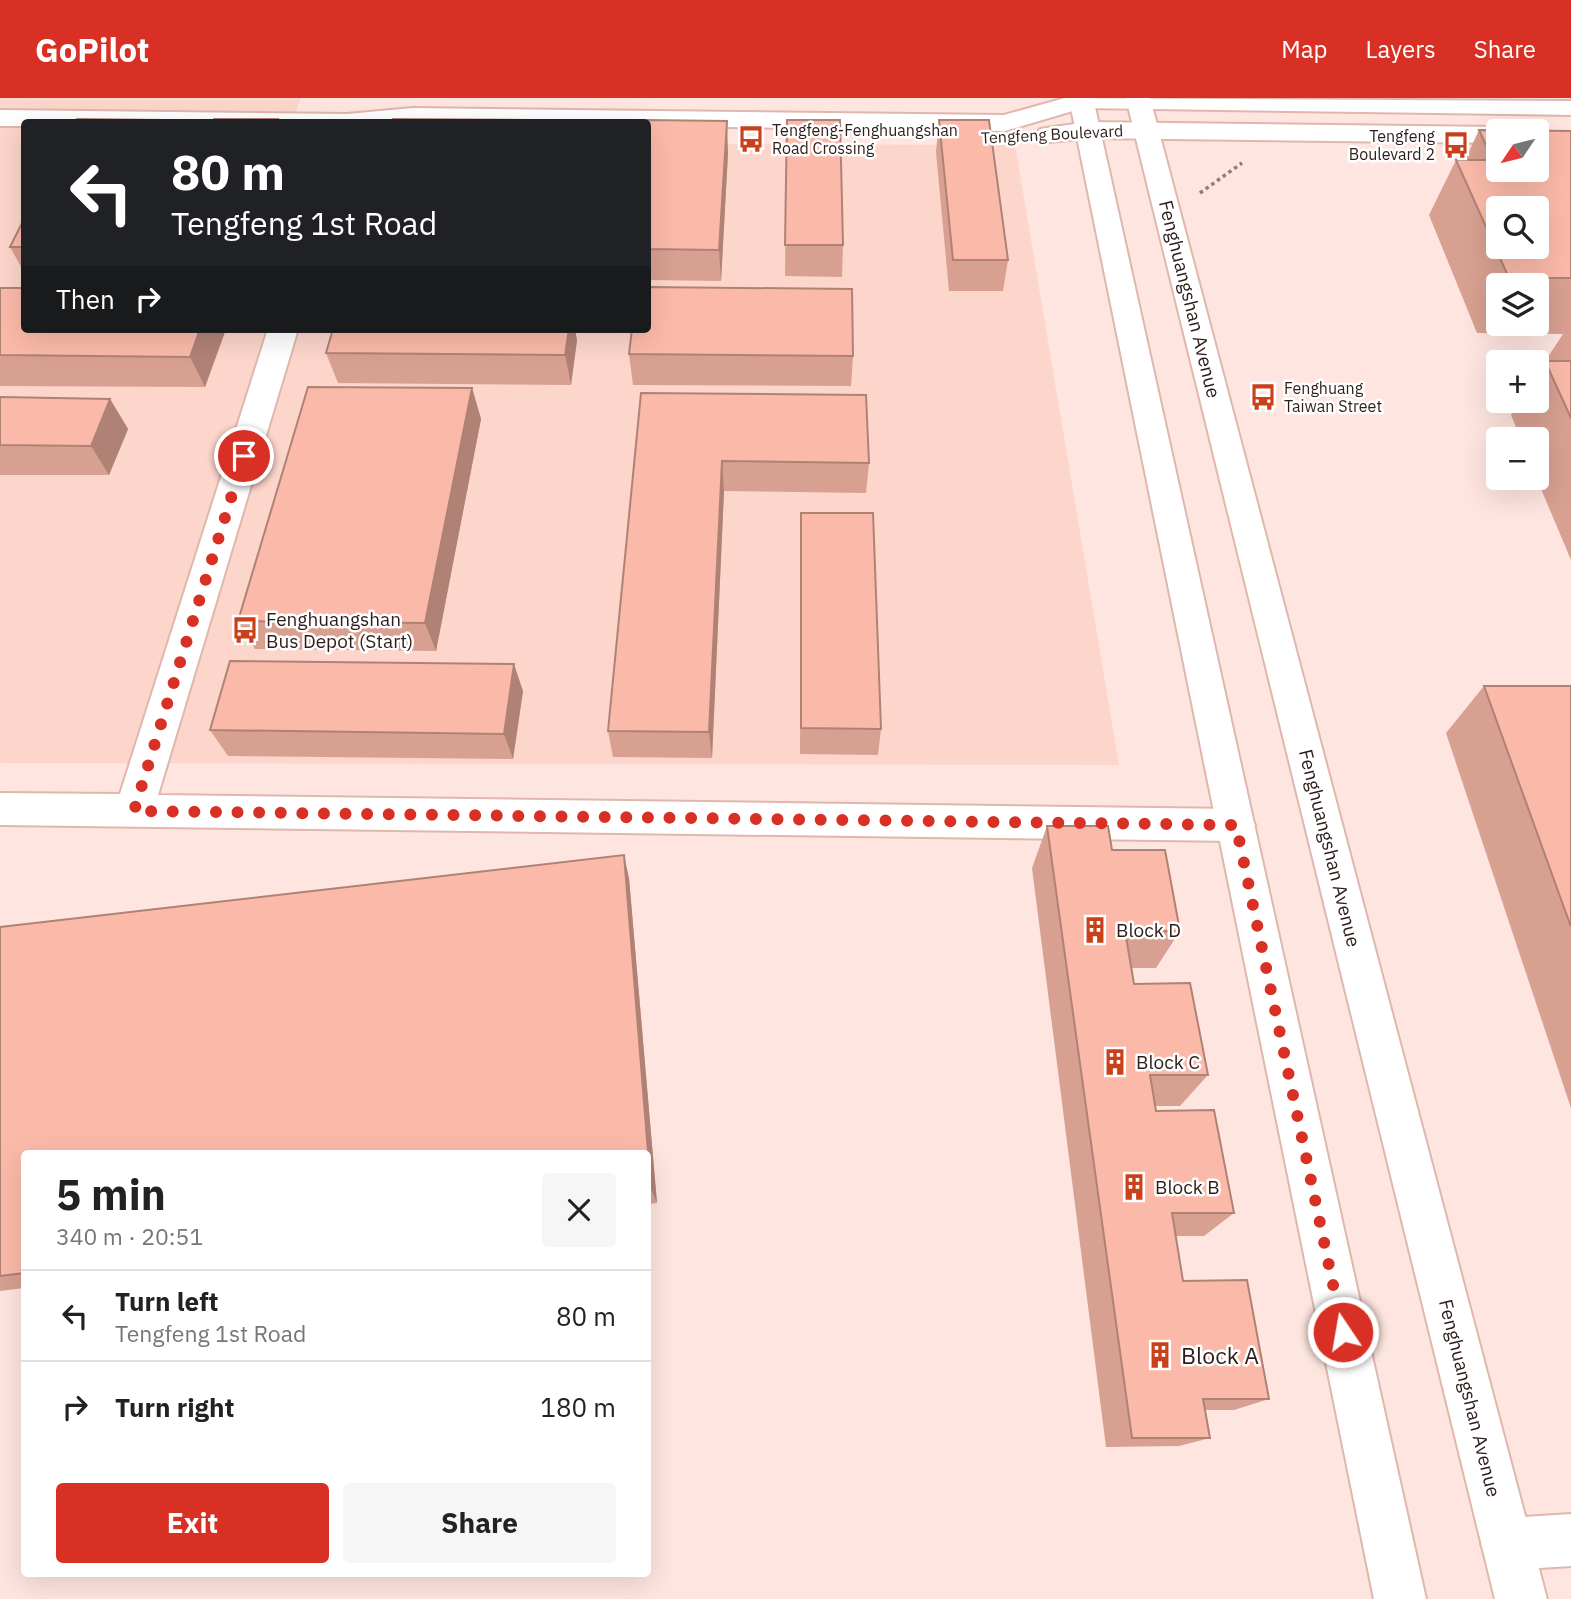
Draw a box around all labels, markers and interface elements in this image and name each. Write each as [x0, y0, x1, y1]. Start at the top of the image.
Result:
text: GoPilot [35, 28, 149, 71]
text: Map [1281, 33, 1328, 65]
text: Layers [1366, 33, 1436, 65]
text: Share [1474, 33, 1536, 65]
north arrow [1486, 119, 1549, 182]
map controls [1486, 119, 1549, 490]
place label: Tengfeng-Fenghuangshan Road Crossing [772, 120, 958, 158]
street label: Tengfeng Boulevard [980, 120, 1124, 148]
bus stop icon: Tengfeng-Fenghuangshan Road Crossing [736, 124, 766, 154]
place label: Tengfeng Boulevard 2 [1349, 126, 1436, 164]
bus stop icon: Tengfeng Boulevard 2 [1441, 130, 1471, 160]
text: 80 m [171, 140, 285, 203]
icon: left [56, 147, 147, 238]
button: search [1486, 196, 1549, 259]
street label: Fenghuangshan Avenue [1154, 198, 1226, 400]
text: Tengfeng 1st Road [171, 202, 437, 244]
button: layers [1486, 273, 1549, 336]
icon: right [129, 280, 167, 318]
text: Then [56, 282, 115, 316]
button: + [1486, 350, 1549, 413]
place label: Fenghuang Taiwan Street [1284, 378, 1382, 416]
bus stop icon: Fenghuang Taiwan Street [1248, 382, 1278, 412]
pin [214, 426, 274, 486]
button: − [1486, 427, 1549, 490]
icon: arrive [225, 437, 263, 475]
place label: Fenghuangshan Bus Depot (Start) [266, 607, 413, 653]
bus stop icon: Fenghuangshan Bus Depot (Start) [230, 615, 260, 645]
street label: Fenghuangshan Avenue [1294, 747, 1366, 949]
building icon: Block D [1080, 915, 1110, 945]
place label: Block D [1116, 918, 1181, 942]
building icon: Block C [1100, 1047, 1130, 1077]
place label: Block C [1136, 1050, 1200, 1074]
text: 5 min [56, 1167, 166, 1222]
building icon: Block B [1119, 1172, 1149, 1202]
button: close [542, 1173, 616, 1247]
place label: Block B [1155, 1175, 1220, 1199]
text: 340 m · 20:51 [56, 1221, 203, 1251]
text: Turn left [115, 1284, 218, 1318]
position arrow [1306, 1295, 1380, 1369]
icon: left [56, 1297, 94, 1335]
street label: Fenghuangshan Avenue [1434, 1297, 1506, 1499]
text: 80 m [556, 1299, 616, 1333]
text: Tengfeng 1st Road [115, 1318, 306, 1348]
building icon: Block A [1145, 1340, 1175, 1370]
place label: Block A [1181, 1340, 1259, 1370]
icon: right [56, 1388, 94, 1426]
text: Turn right [115, 1390, 234, 1424]
text: 180 m [540, 1390, 616, 1424]
button: Exit [56, 1483, 329, 1563]
button: Share [343, 1483, 616, 1563]

